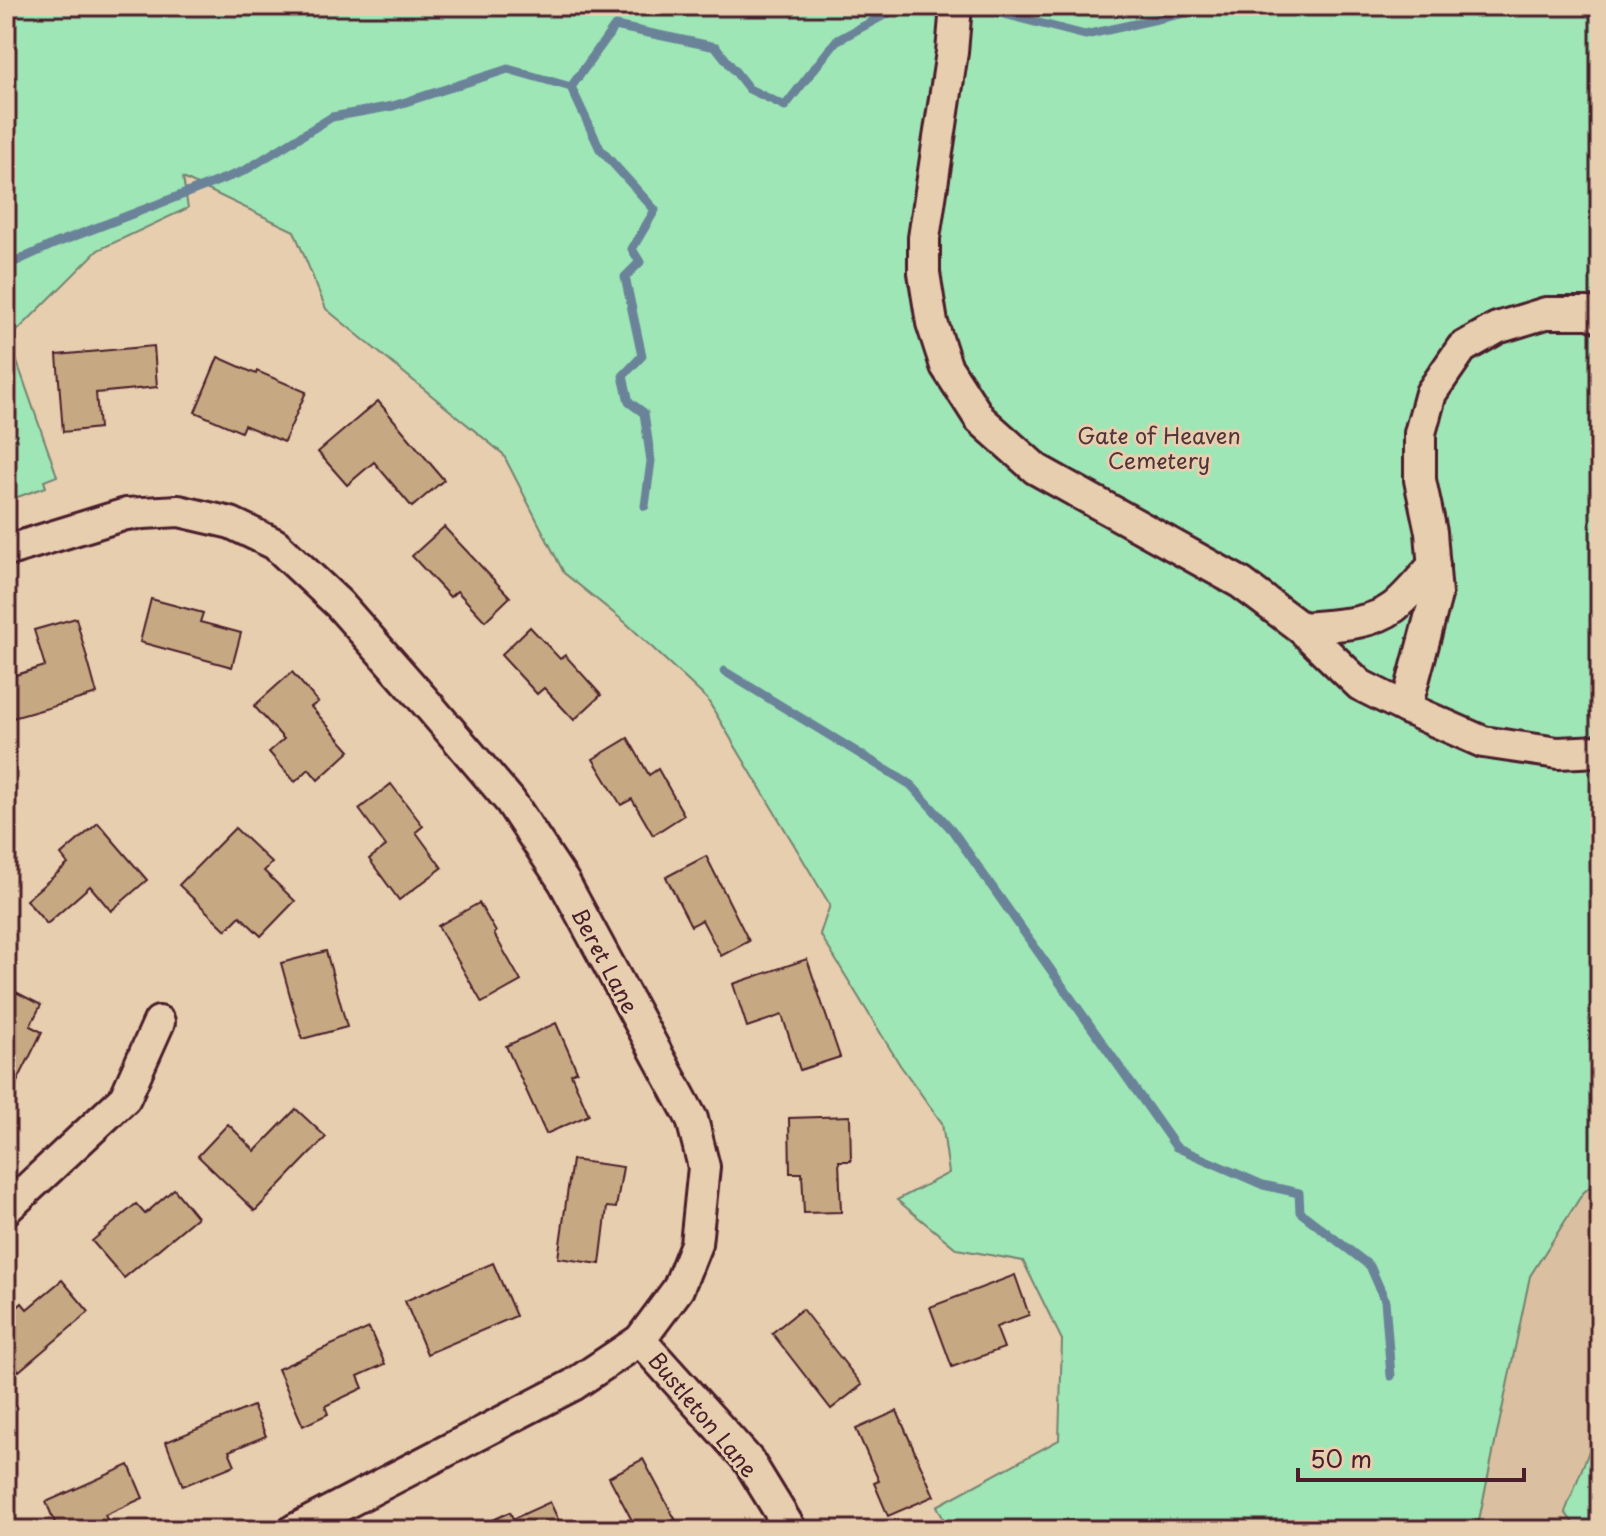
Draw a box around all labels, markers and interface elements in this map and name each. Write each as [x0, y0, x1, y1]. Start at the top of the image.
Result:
park label: Gate of Heaven Cemetery [1077, 418, 1241, 476]
street label: Beret Lane [564, 901, 648, 1019]
street label: Bustleton Lane [642, 1344, 766, 1484]
scale bar [1298, 1432, 1524, 1482]
text: 50 m [1310, 1440, 1372, 1476]

